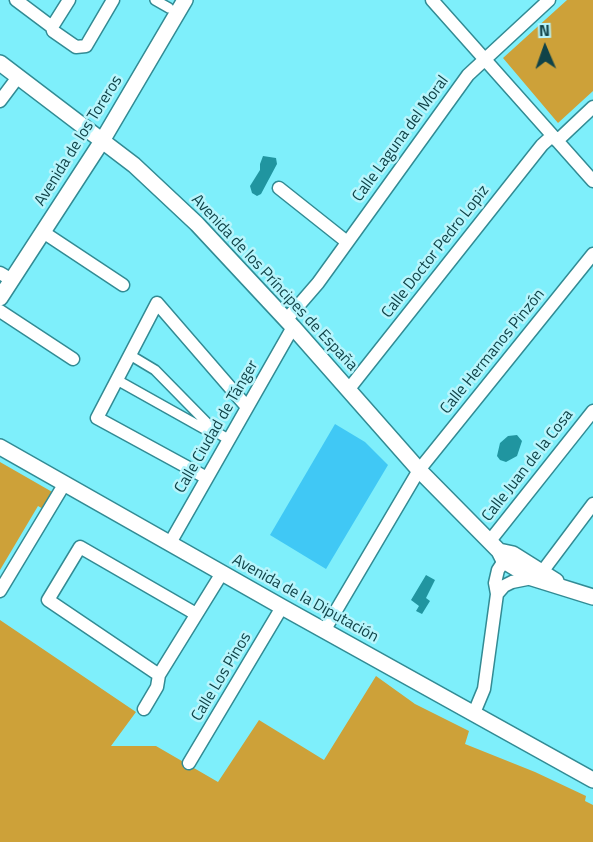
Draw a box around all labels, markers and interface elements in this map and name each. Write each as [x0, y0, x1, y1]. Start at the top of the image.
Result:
north arrow [515, 18, 575, 78]
text: N [538, 18, 550, 42]
street label: Avenida de los Toreros [31, 72, 127, 210]
street label: Calle Laguna del Moral [349, 72, 453, 206]
street label: Calle Doctor Pedro Lopiz [378, 182, 494, 322]
street label: Avenida de los Príncipes de España [187, 191, 361, 375]
street label: Calle Hermanos Pinzón [437, 286, 549, 418]
street label: Calle Ciudad de Tánger [171, 357, 263, 497]
street label: Calle Juan de la Cosa [478, 406, 578, 526]
street label: Avenida de la Diputación [229, 551, 381, 647]
street label: Calle Los Pinos [188, 629, 256, 725]

